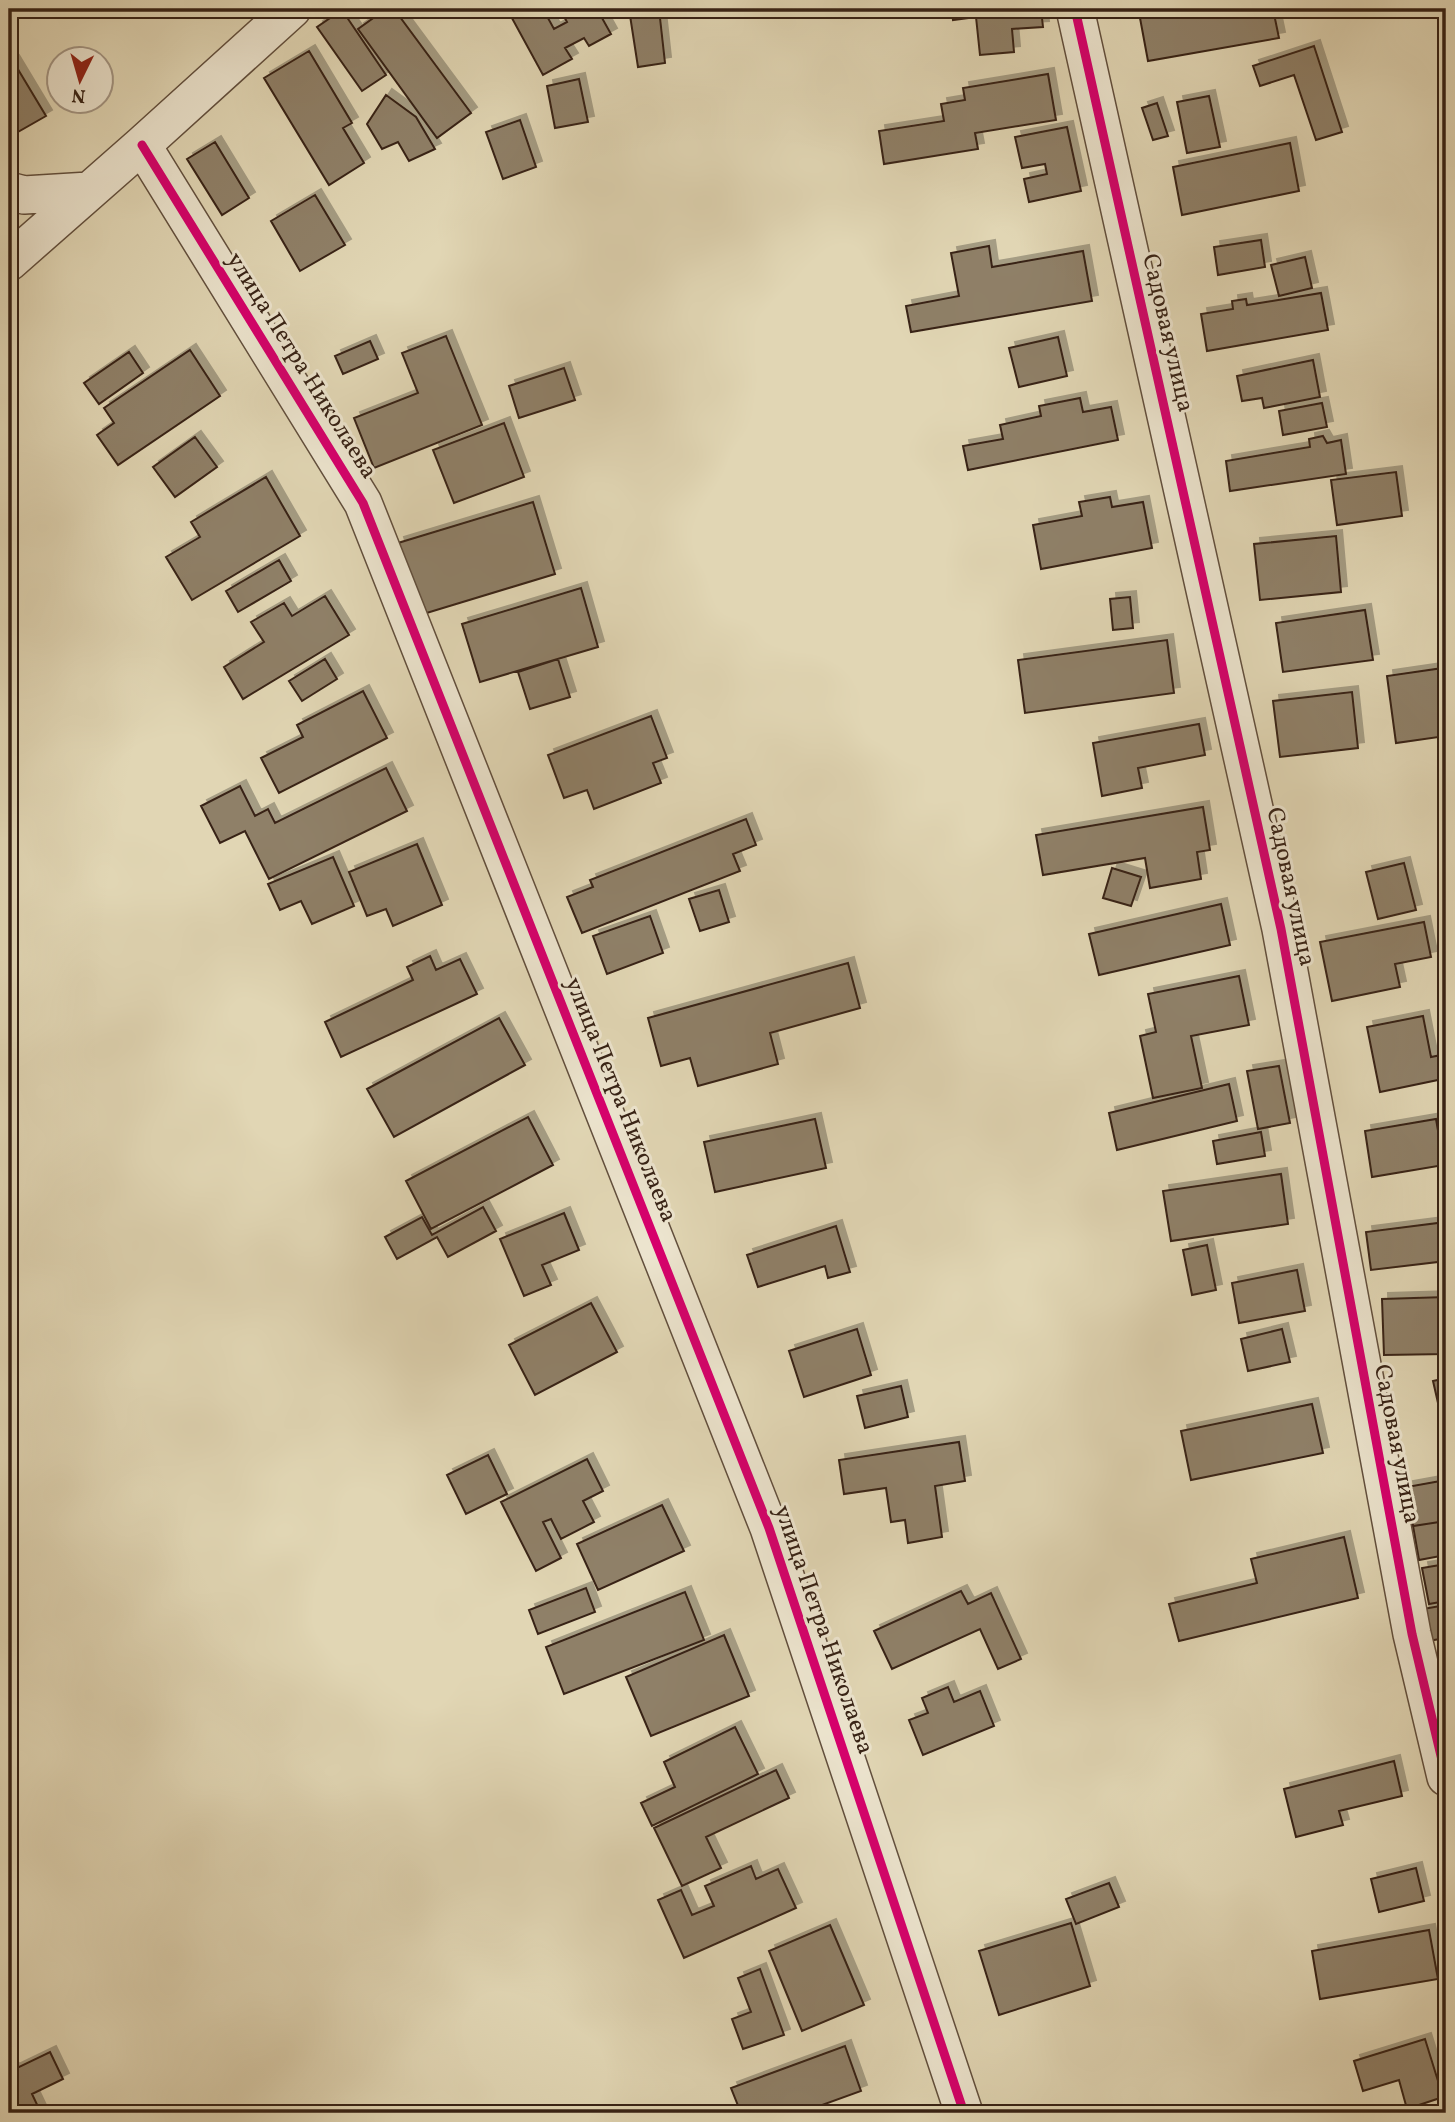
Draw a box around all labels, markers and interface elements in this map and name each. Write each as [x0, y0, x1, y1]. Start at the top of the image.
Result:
north arrow [46, 46, 116, 116]
text: N [70, 81, 87, 108]
street label: улица Петра Николаева [217, 246, 385, 486]
street label: Садовая улица [1132, 250, 1202, 416]
street label: Садовая улица [1257, 804, 1323, 970]
street label: улица Петра Николаева [555, 972, 685, 1228]
street label: Садовая улица [1364, 1361, 1428, 1527]
street label: улица Петра Николаева [764, 1501, 882, 1759]

